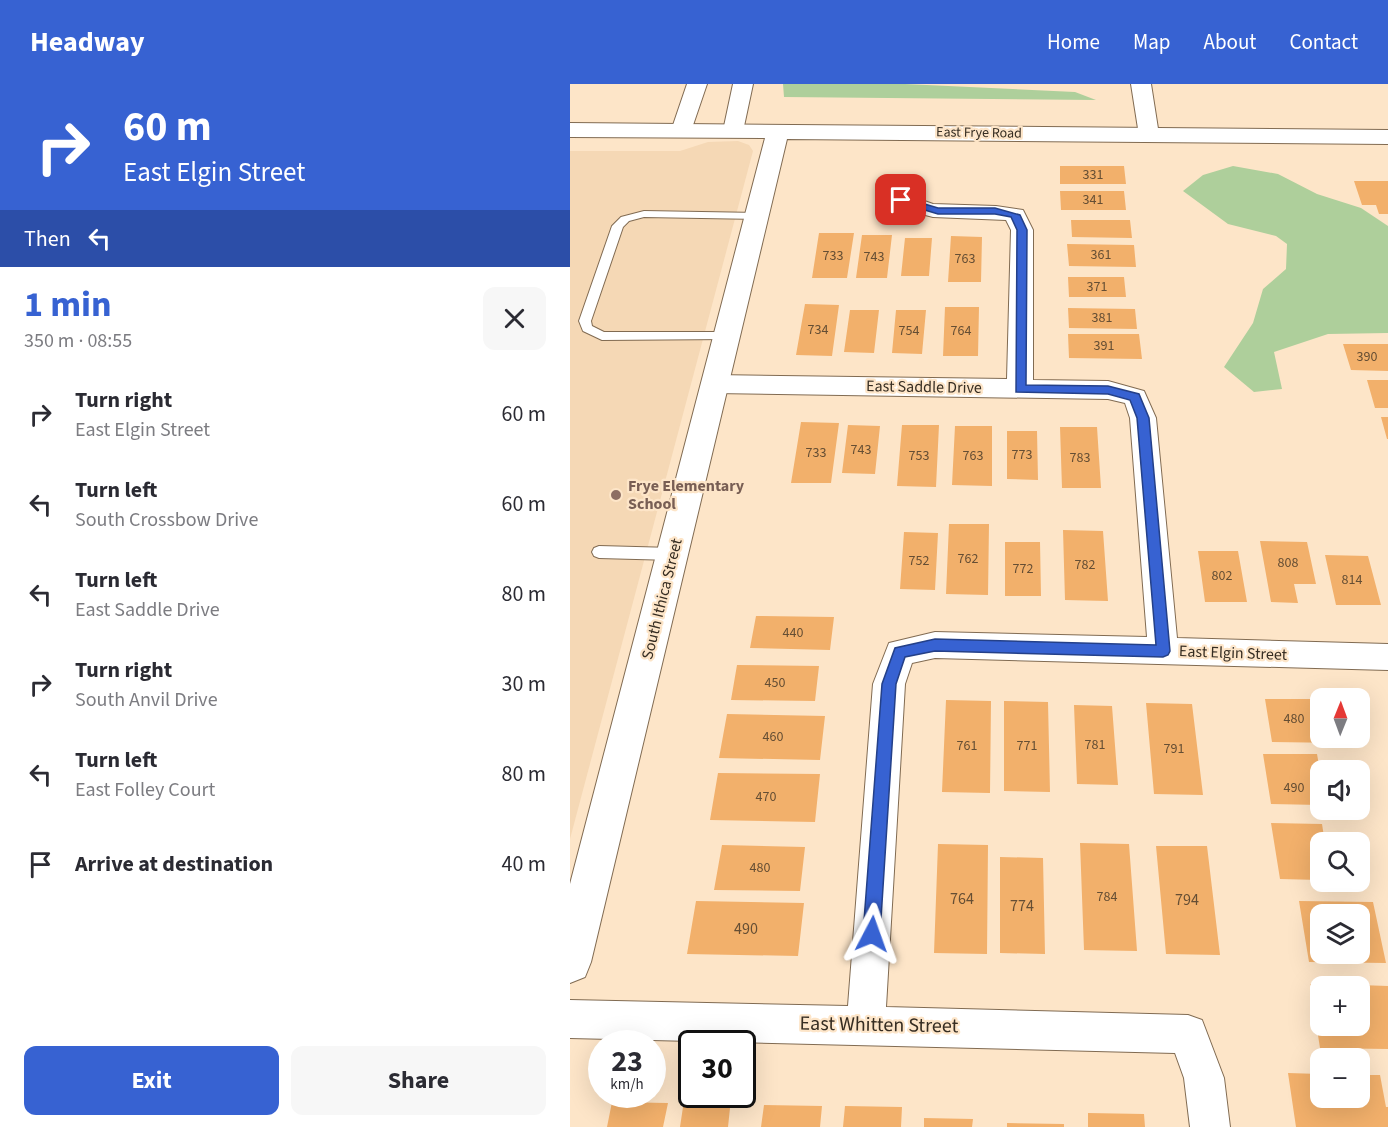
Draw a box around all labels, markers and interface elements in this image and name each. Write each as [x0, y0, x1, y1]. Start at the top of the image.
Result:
text: Headway [30, 22, 145, 62]
text: Home [1047, 27, 1100, 57]
text: Map [1133, 27, 1171, 57]
text: About [1204, 27, 1256, 57]
text: Contact [1289, 27, 1358, 57]
text: 60 m [123, 97, 212, 157]
icon: right [24, 108, 102, 186]
street label: East Frye Road [936, 122, 1022, 144]
text: East Elgin Street [123, 153, 305, 192]
house number: 331 [1083, 165, 1103, 185]
pin [875, 174, 926, 225]
icon: arrive [884, 183, 917, 216]
house number: 341 [1083, 190, 1103, 210]
icon: left [83, 222, 116, 255]
text: Then [24, 223, 71, 255]
house number: 361 [1091, 245, 1111, 265]
house number: 733 [823, 246, 843, 266]
house number: 743 [864, 247, 884, 267]
house number: 763 [955, 249, 975, 269]
house number: 371 [1087, 277, 1107, 297]
text: 1 min [24, 279, 112, 330]
button: close [483, 287, 546, 350]
house number: 381 [1092, 308, 1112, 328]
house number: 734 [808, 320, 828, 340]
house number: 754 [899, 321, 919, 341]
house number: 764 [951, 321, 971, 341]
text: 350 m · 08:55 [24, 327, 132, 355]
house number: 391 [1094, 336, 1114, 356]
house number: 390 [1357, 347, 1377, 367]
street label: East Saddle Drive [866, 375, 982, 399]
text: Turn right [75, 384, 172, 416]
icon: right [24, 398, 57, 431]
text: 60 m [501, 398, 546, 430]
text: East Elgin Street [75, 416, 210, 444]
house number: 743 [851, 440, 871, 460]
house number: 733 [806, 443, 826, 463]
house number: 773 [1012, 445, 1032, 465]
house number: 753 [909, 446, 929, 466]
house number: 763 [963, 446, 983, 466]
house number: 783 [1070, 448, 1090, 468]
text: Turn left [75, 474, 157, 506]
place label: Frye Elementary School [628, 475, 745, 515]
icon: left [24, 488, 57, 521]
text: 60 m [501, 488, 546, 520]
marker: Frye Elementary School [609, 488, 623, 502]
text: South Crossbow Drive [75, 506, 258, 534]
street label: South Ithica Street [636, 536, 688, 662]
house number: 762 [958, 549, 978, 569]
house number: 752 [909, 551, 929, 571]
house number: 808 [1278, 553, 1298, 573]
house number: 782 [1075, 555, 1095, 575]
house number: 772 [1013, 559, 1033, 579]
text: Turn left [75, 564, 157, 596]
house number: 802 [1212, 566, 1232, 586]
house number: 814 [1342, 570, 1362, 590]
icon: left [24, 578, 57, 611]
text: 80 m [501, 578, 546, 610]
text: East Saddle Drive [75, 596, 220, 624]
house number: 440 [783, 623, 803, 643]
street label: East Elgin Street [1179, 640, 1288, 666]
text: Turn right [75, 654, 172, 686]
icon: right [24, 668, 57, 701]
text: 30 m [501, 668, 546, 700]
house number: 450 [765, 673, 785, 693]
text: South Anvil Drive [75, 686, 218, 714]
north arrow [1310, 688, 1370, 748]
map controls [1310, 688, 1370, 1108]
house number: 480 [1284, 709, 1304, 729]
house number: 460 [763, 727, 783, 747]
house number: 781 [1085, 735, 1105, 755]
house number: 761 [957, 736, 977, 756]
house number: 771 [1017, 736, 1037, 756]
house number: 791 [1164, 739, 1184, 759]
text: Turn left [75, 744, 157, 776]
icon: left [24, 758, 57, 791]
text: 80 m [501, 758, 546, 790]
button: sound [1310, 760, 1370, 820]
text: East Folley Court [75, 776, 215, 804]
house number: 490 [1284, 778, 1304, 798]
house number: 470 [756, 787, 776, 807]
button: search [1310, 832, 1370, 892]
icon: arrive [24, 848, 57, 881]
text: Arrive at destination [75, 848, 273, 880]
text: 40 m [501, 848, 546, 880]
house number: 480 [750, 858, 770, 878]
house number: 784 [1097, 887, 1117, 907]
house number: 764 [950, 888, 974, 910]
house number: 794 [1175, 889, 1199, 911]
house number: 774 [1010, 895, 1034, 917]
position arrow [840, 902, 904, 966]
button: layers [1310, 904, 1370, 964]
house number: 490 [734, 918, 758, 940]
button: + [1310, 976, 1370, 1036]
street label: East Whitten Street [799, 1010, 959, 1040]
speed limit sign: 30 [678, 1030, 756, 1108]
text: 23 [611, 1040, 643, 1083]
button: Exit [24, 1046, 279, 1115]
button: Share [291, 1046, 546, 1115]
button: − [1310, 1048, 1370, 1108]
text: km/h [610, 1074, 644, 1095]

